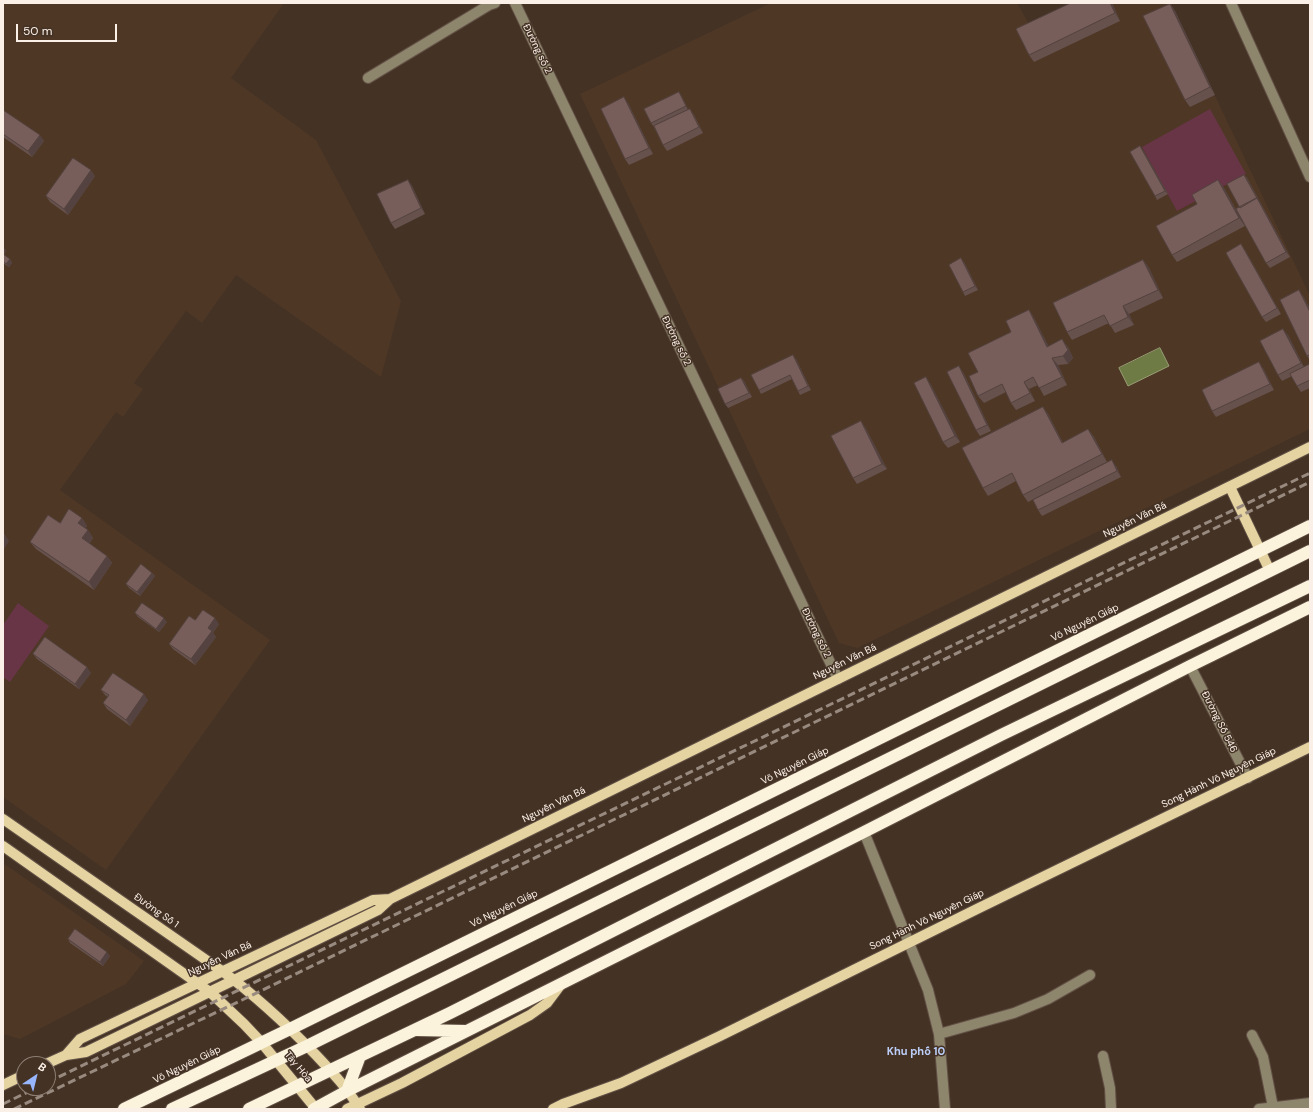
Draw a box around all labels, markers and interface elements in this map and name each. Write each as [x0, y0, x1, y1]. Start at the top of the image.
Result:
scale bar [18, 16, 119, 42]
street label: Đường số 2 [520, 22, 554, 76]
text: 50 m [23, 23, 52, 39]
street label: Đường số 2 [659, 314, 693, 368]
street label: Nguyễn Văn Bá [1101, 500, 1169, 540]
street label: Võ Nguyên Giáp [1049, 601, 1121, 645]
street label: Đường số 2 [799, 606, 833, 660]
street label: Nguyễn Văn Bá [811, 642, 879, 682]
street label: Đường Số 546 [1198, 689, 1240, 755]
street label: Võ Nguyên Giáp [759, 744, 831, 788]
street label: Song Hành Võ Nguyên Giáp [1160, 745, 1278, 811]
street label: Nguyễn Văn Bá [520, 785, 588, 825]
street label: Võ Nguyên Giáp [468, 887, 540, 931]
street label: Song Hành Võ Nguyên Giáp [868, 887, 986, 953]
street label: Đường Số 1 [131, 891, 181, 931]
street label: Nguyễn Văn Bá [186, 939, 254, 979]
street label: Võ Nguyên Giáp [151, 1043, 223, 1087]
district label: Khu phố 10 [887, 1045, 945, 1059]
street label: Tây Hòa [282, 1049, 314, 1085]
north arrow [16, 1056, 56, 1096]
text: B [35, 1059, 49, 1075]

